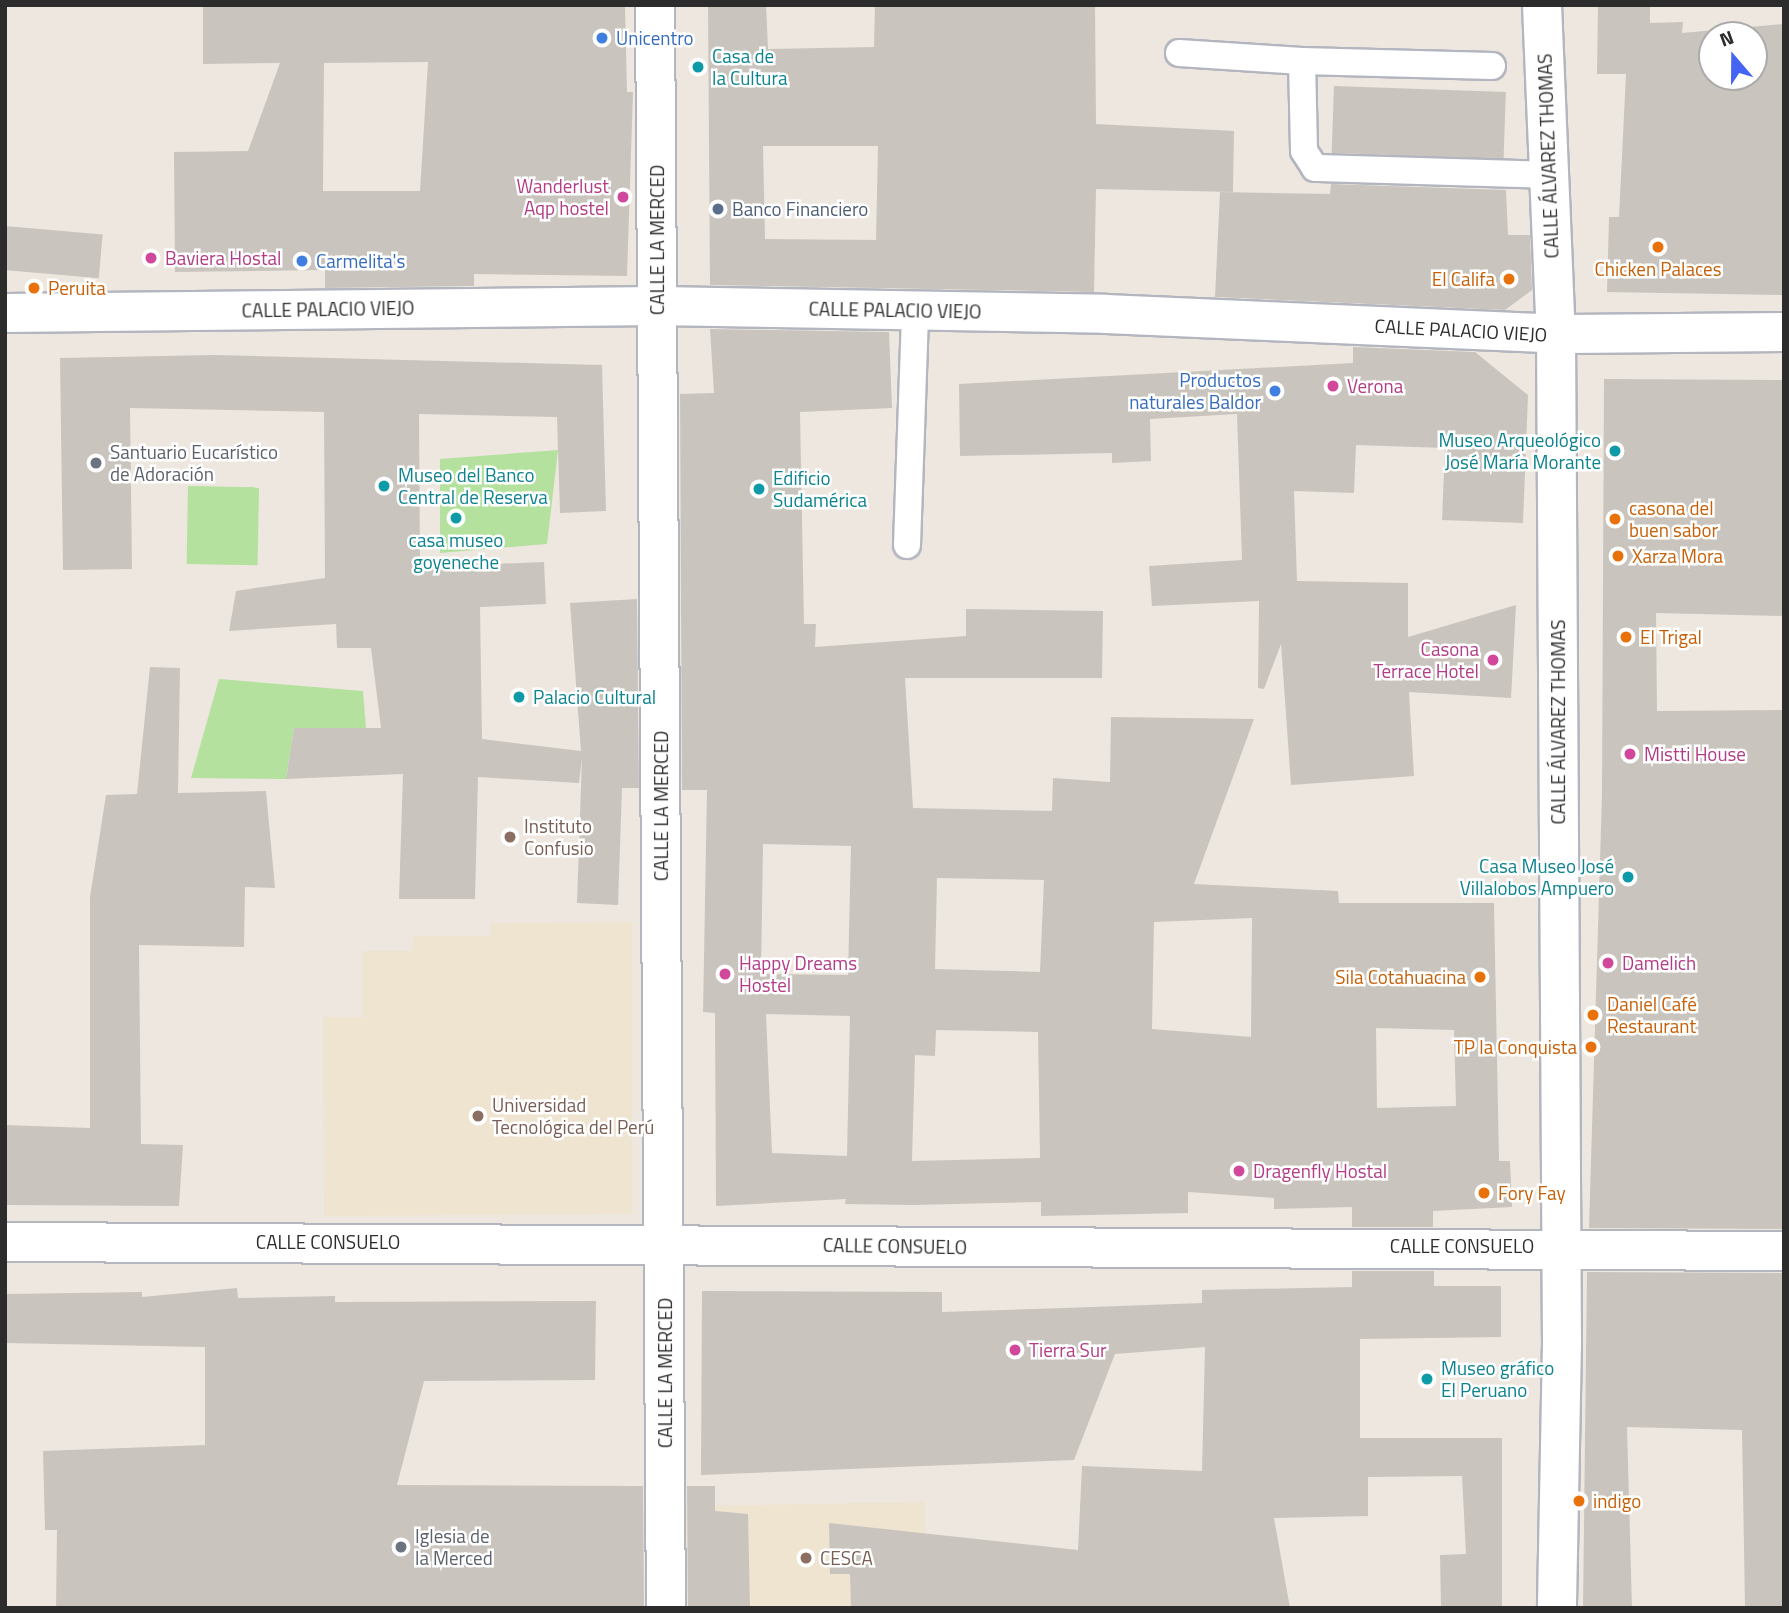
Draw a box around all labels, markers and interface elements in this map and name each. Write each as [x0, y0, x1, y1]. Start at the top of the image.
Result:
north arrow [1698, 21, 1768, 91]
text: N [1715, 22, 1737, 54]
place label: Unicentro [616, 27, 694, 49]
marker: Unicentro [594, 30, 610, 46]
place label: Casa de la Cultura [712, 45, 788, 89]
street label: CALLE ÁLVAREZ THOMAS [1533, 53, 1563, 259]
marker: Casa de la Cultura [690, 59, 706, 75]
street label: CALLE LA MERCED [646, 165, 668, 315]
place label: Wanderlust Aqp hostel [517, 175, 609, 219]
marker: Wanderlust Aqp hostel [615, 189, 631, 205]
place label: Banco Financiero [732, 198, 868, 220]
marker: Banco Financiero [710, 201, 726, 217]
marker: Chicken Palaces [1650, 239, 1666, 255]
place label: Baviera Hostal [165, 247, 281, 269]
marker: Baviera Hostal [143, 250, 159, 266]
place label: Carmelita's [316, 250, 405, 272]
marker: Carmelita's [294, 253, 310, 269]
place label: Chicken Palaces [1594, 258, 1722, 280]
place label: El Califa [1432, 268, 1495, 290]
marker: El Califa [1501, 271, 1517, 287]
place label: Peruita [48, 277, 106, 299]
marker: Peruita [26, 280, 42, 296]
street label: CALLE PALACIO VIEJO [241, 296, 415, 322]
street label: CALLE PALACIO VIEJO [808, 297, 982, 323]
street label: CALLE PALACIO VIEJO [1374, 314, 1548, 346]
place label: Productos naturales Baldor [1129, 369, 1261, 413]
place label: Verona [1347, 375, 1403, 397]
marker: Verona [1325, 378, 1341, 394]
marker: Productos naturales Baldor [1267, 383, 1283, 399]
place label: Museo Arqueológico José María Morante [1438, 429, 1601, 473]
place label: Santuario Eucarístico de Adoración [110, 441, 278, 485]
marker: Museo Arqueológico José María Morante [1607, 443, 1623, 459]
marker: Santuario Eucarístico de Adoración [88, 455, 104, 471]
place label: Museo del Banco Central de Reserva [398, 464, 548, 508]
place label: Edificio Sudamérica [773, 467, 867, 511]
marker: Museo del Banco Central de Reserva [376, 478, 392, 494]
marker: Edificio Sudamérica [751, 481, 767, 497]
place label: casona del buen sabor [1629, 497, 1718, 541]
marker: casa museo goyeneche [448, 510, 464, 526]
marker: casona del buen sabor [1607, 511, 1623, 527]
place label: casa museo goyeneche [409, 529, 503, 573]
place label: Xarza Mora [1632, 545, 1723, 567]
marker: Xarza Mora [1610, 548, 1626, 564]
street label: CALLE ÁLVAREZ THOMAS [1547, 619, 1569, 825]
place label: El Trigal [1640, 626, 1702, 648]
marker: El Trigal [1618, 629, 1634, 645]
place label: Casona Terrace Hotel [1373, 638, 1479, 682]
marker: Casona Terrace Hotel [1485, 652, 1501, 668]
place label: Palacio Cultural [533, 686, 656, 708]
marker: Palacio Cultural [511, 689, 527, 705]
street label: CALLE LA MERCED [650, 731, 672, 881]
place label: Mistti House [1644, 743, 1746, 765]
marker: Mistti House [1622, 746, 1638, 762]
place label: Instituto Confusio [524, 815, 594, 859]
marker: Instituto Confusio [502, 829, 518, 845]
place label: Casa Museo José Villalobos Ampuero [1460, 855, 1614, 899]
marker: Casa Museo José Villalobos Ampuero [1620, 869, 1636, 885]
place label: Happy Dreams Hostel [739, 952, 857, 996]
place label: Damelich [1622, 952, 1696, 974]
marker: Damelich [1600, 955, 1616, 971]
marker: Happy Dreams Hostel [717, 966, 733, 982]
place label: Sila Cotahuacina [1335, 966, 1466, 988]
marker: Sila Cotahuacina [1472, 969, 1488, 985]
place label: Daniel Café Restaurant [1607, 993, 1697, 1037]
marker: Daniel Café Restaurant [1585, 1007, 1601, 1023]
place label: TP la Conquista [1454, 1036, 1577, 1058]
marker: TP la Conquista [1583, 1039, 1599, 1055]
place label: Universidad Tecnológica del Perú [492, 1094, 654, 1138]
marker: Universidad Tecnológica del Perú [470, 1108, 486, 1124]
place label: Dragenfly Hostal [1253, 1160, 1387, 1182]
marker: Dragenfly Hostal [1231, 1163, 1247, 1179]
place label: Fory Fay [1498, 1182, 1566, 1204]
marker: Fory Fay [1476, 1185, 1492, 1201]
street label: CALLE CONSUELO [256, 1231, 400, 1253]
street label: CALLE CONSUELO [823, 1233, 967, 1259]
street label: CALLE CONSUELO [1390, 1235, 1534, 1257]
street label: CALLE LA MERCED [654, 1298, 676, 1448]
place label: Tierra Sur [1029, 1339, 1107, 1361]
marker: Tierra Sur [1007, 1342, 1023, 1358]
place label: Museo gráfico El Peruano [1441, 1357, 1554, 1401]
marker: Museo gráfico El Peruano [1419, 1371, 1435, 1387]
place label: indigo [1593, 1490, 1641, 1512]
marker: indigo [1571, 1493, 1587, 1509]
place label: Iglesia de la Merced [415, 1525, 493, 1569]
marker: Iglesia de la Merced [393, 1539, 409, 1555]
place label: CESCA [820, 1547, 873, 1569]
marker: CESCA [798, 1550, 814, 1566]

